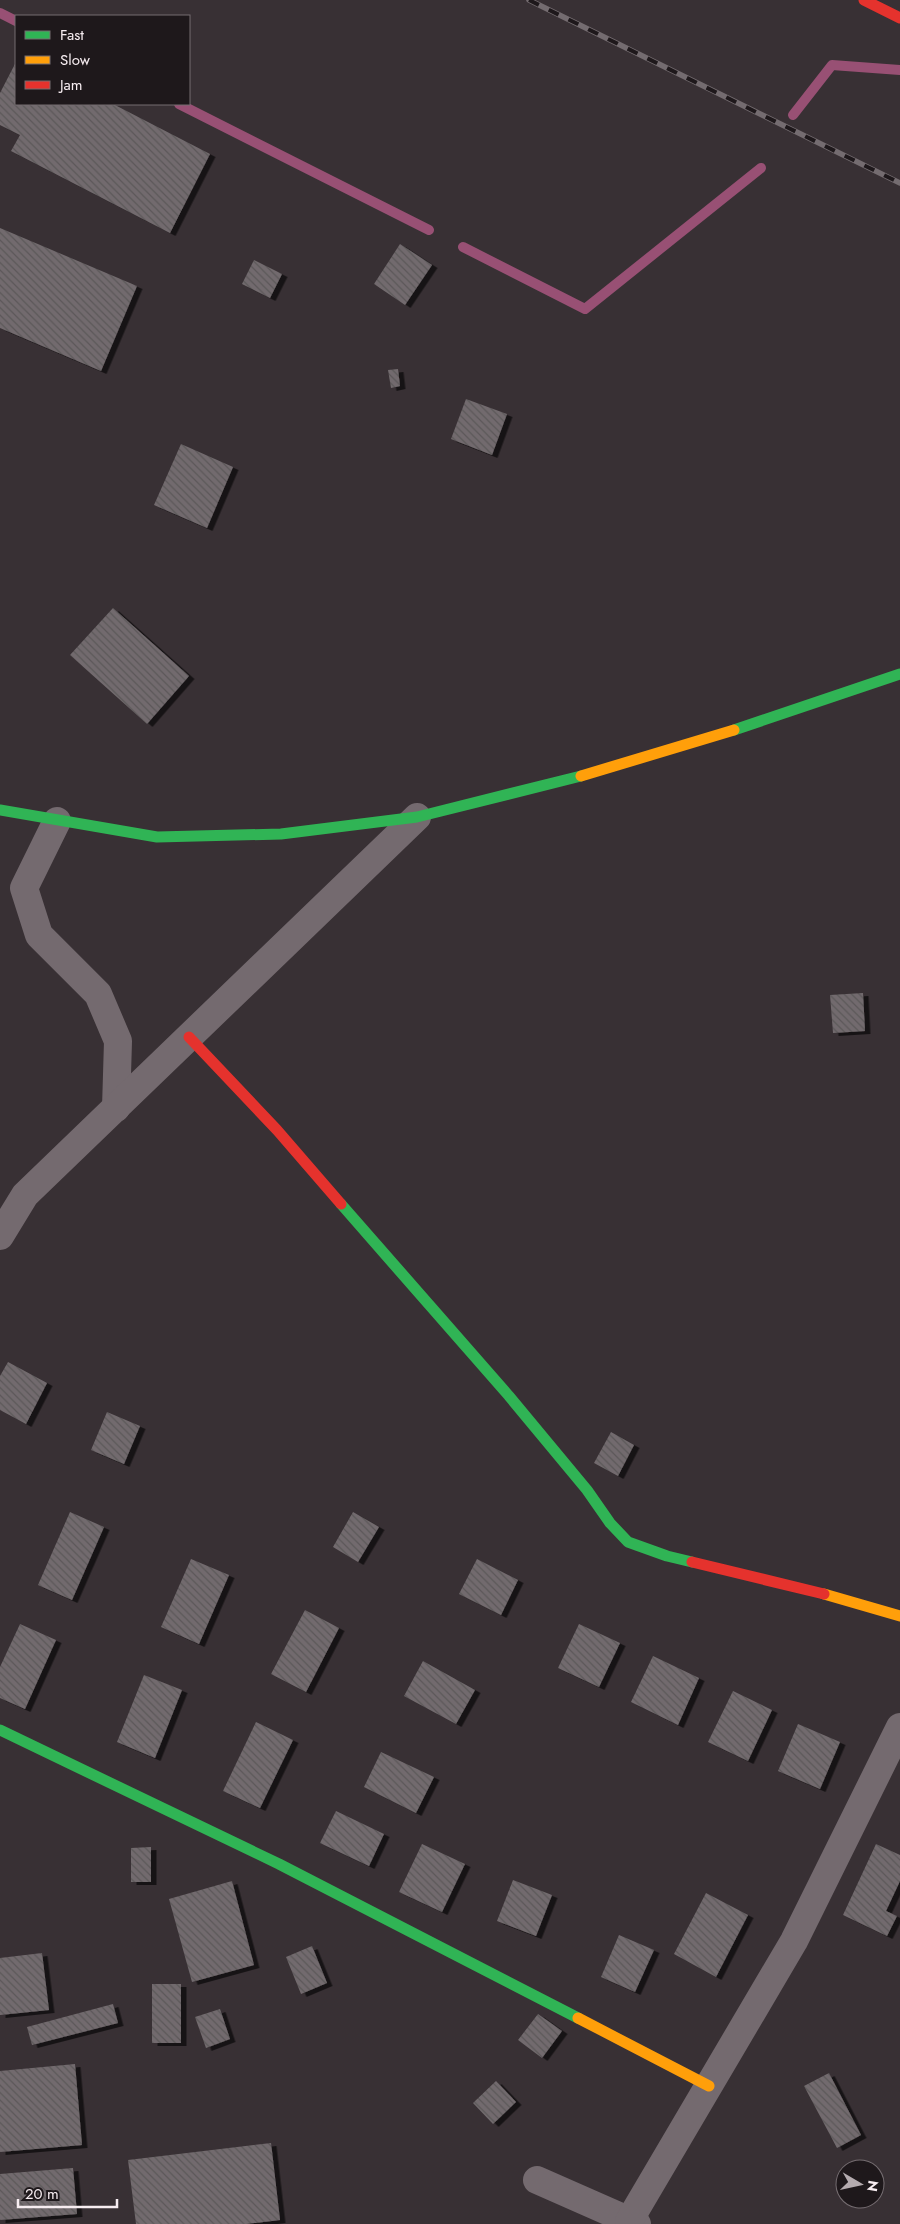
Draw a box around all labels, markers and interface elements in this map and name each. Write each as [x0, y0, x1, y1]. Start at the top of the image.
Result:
legend [15, 15, 190, 105]
text: Fast [60, 24, 84, 46]
text: Slow [60, 49, 91, 71]
text: Jam [58, 74, 83, 96]
north arrow [835, 2159, 885, 2209]
scale bar [18, 2176, 116, 2208]
text: N [862, 2179, 884, 2193]
text: 20 m [25, 2183, 59, 2205]

